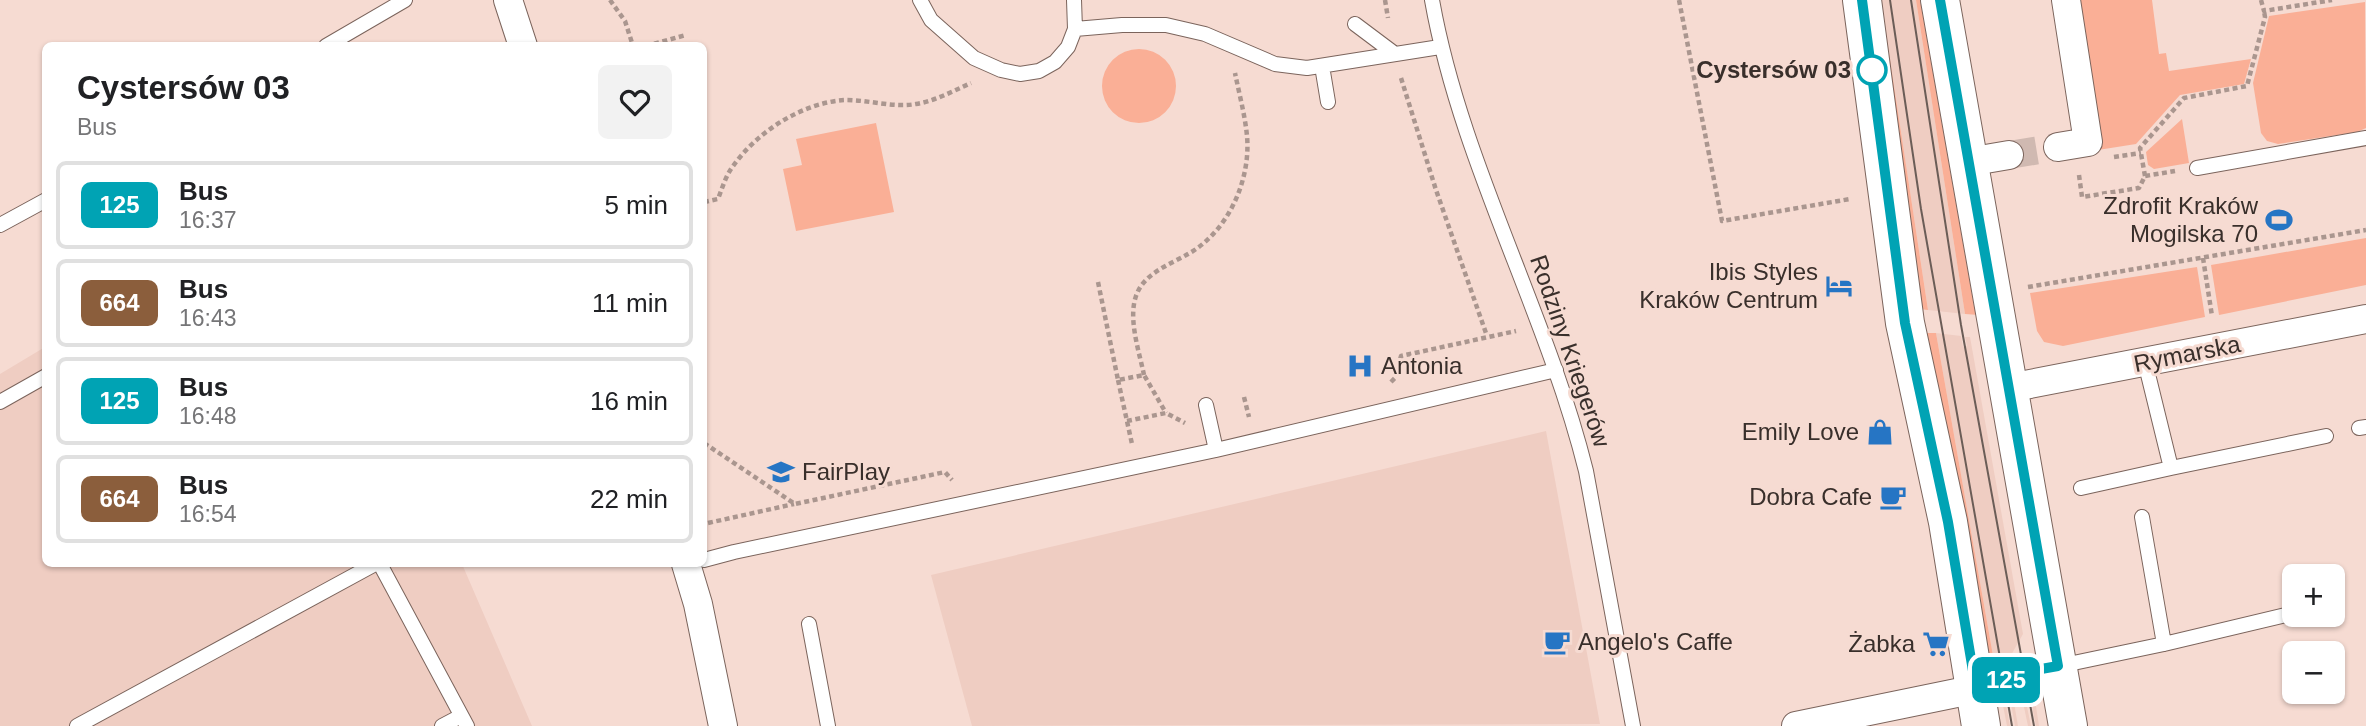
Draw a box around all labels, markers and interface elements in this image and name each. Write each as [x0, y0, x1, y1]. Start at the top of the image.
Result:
marker: Cystersów 03 [1857, 55, 1887, 85]
place label: Cystersów 03 [1696, 56, 1851, 83]
button: heart [598, 65, 672, 139]
text: Cystersów 03 [77, 69, 290, 106]
text: Bus [77, 114, 117, 140]
text: Bus [179, 176, 228, 206]
text: 5 min [604, 190, 668, 220]
text: 125 [99, 191, 140, 218]
place label: Zdrofit Kraków Mogilska 70 [2103, 192, 2259, 247]
sports icon: Zdrofit Kraków Mogilska 70 [2264, 205, 2294, 235]
text: 16:37 [179, 207, 237, 233]
street label: Rodziny Kriegerów [1525, 251, 1616, 451]
place label: Ibis Styles Kraków Centrum [1639, 258, 1818, 313]
hotel icon: Ibis Styles Kraków Centrum [1824, 271, 1854, 301]
text: Bus [179, 274, 228, 304]
text: 11 min [592, 288, 668, 318]
text: 664 [99, 289, 140, 316]
text: 16:43 [179, 305, 237, 331]
street label: Rymarska [2131, 330, 2243, 377]
hospital icon: Antonia [1345, 351, 1375, 381]
place label: Antonia [1381, 352, 1463, 379]
text: Bus [179, 372, 228, 402]
text: 16 min [590, 386, 668, 416]
text: 125 [99, 387, 140, 414]
text: 16:48 [179, 403, 237, 429]
shop icon: Emily Love [1865, 417, 1895, 447]
place label: Emily Love [1742, 418, 1859, 445]
school or university icon: FairPlay [766, 457, 796, 487]
place label: FairPlay [802, 458, 890, 485]
text: Bus [179, 470, 228, 500]
cafe icon: Dobra Cafe [1878, 482, 1908, 512]
place label: Dobra Cafe [1749, 483, 1872, 510]
text: 22 min [590, 484, 668, 514]
text: 664 [99, 485, 140, 512]
text: 16:54 [179, 501, 237, 527]
map controls [2282, 564, 2345, 704]
button: + [2282, 564, 2345, 627]
cafe icon: Angelo's Caffe [1542, 627, 1572, 657]
place label: Angelo's Caffe [1578, 628, 1733, 655]
supermarket icon: Żabka [1921, 629, 1951, 659]
place label: Żabka [1848, 630, 1916, 657]
button: − [2282, 641, 2345, 704]
line badge: 125 [1966, 657, 2046, 703]
text: 125 [1986, 666, 2026, 693]

